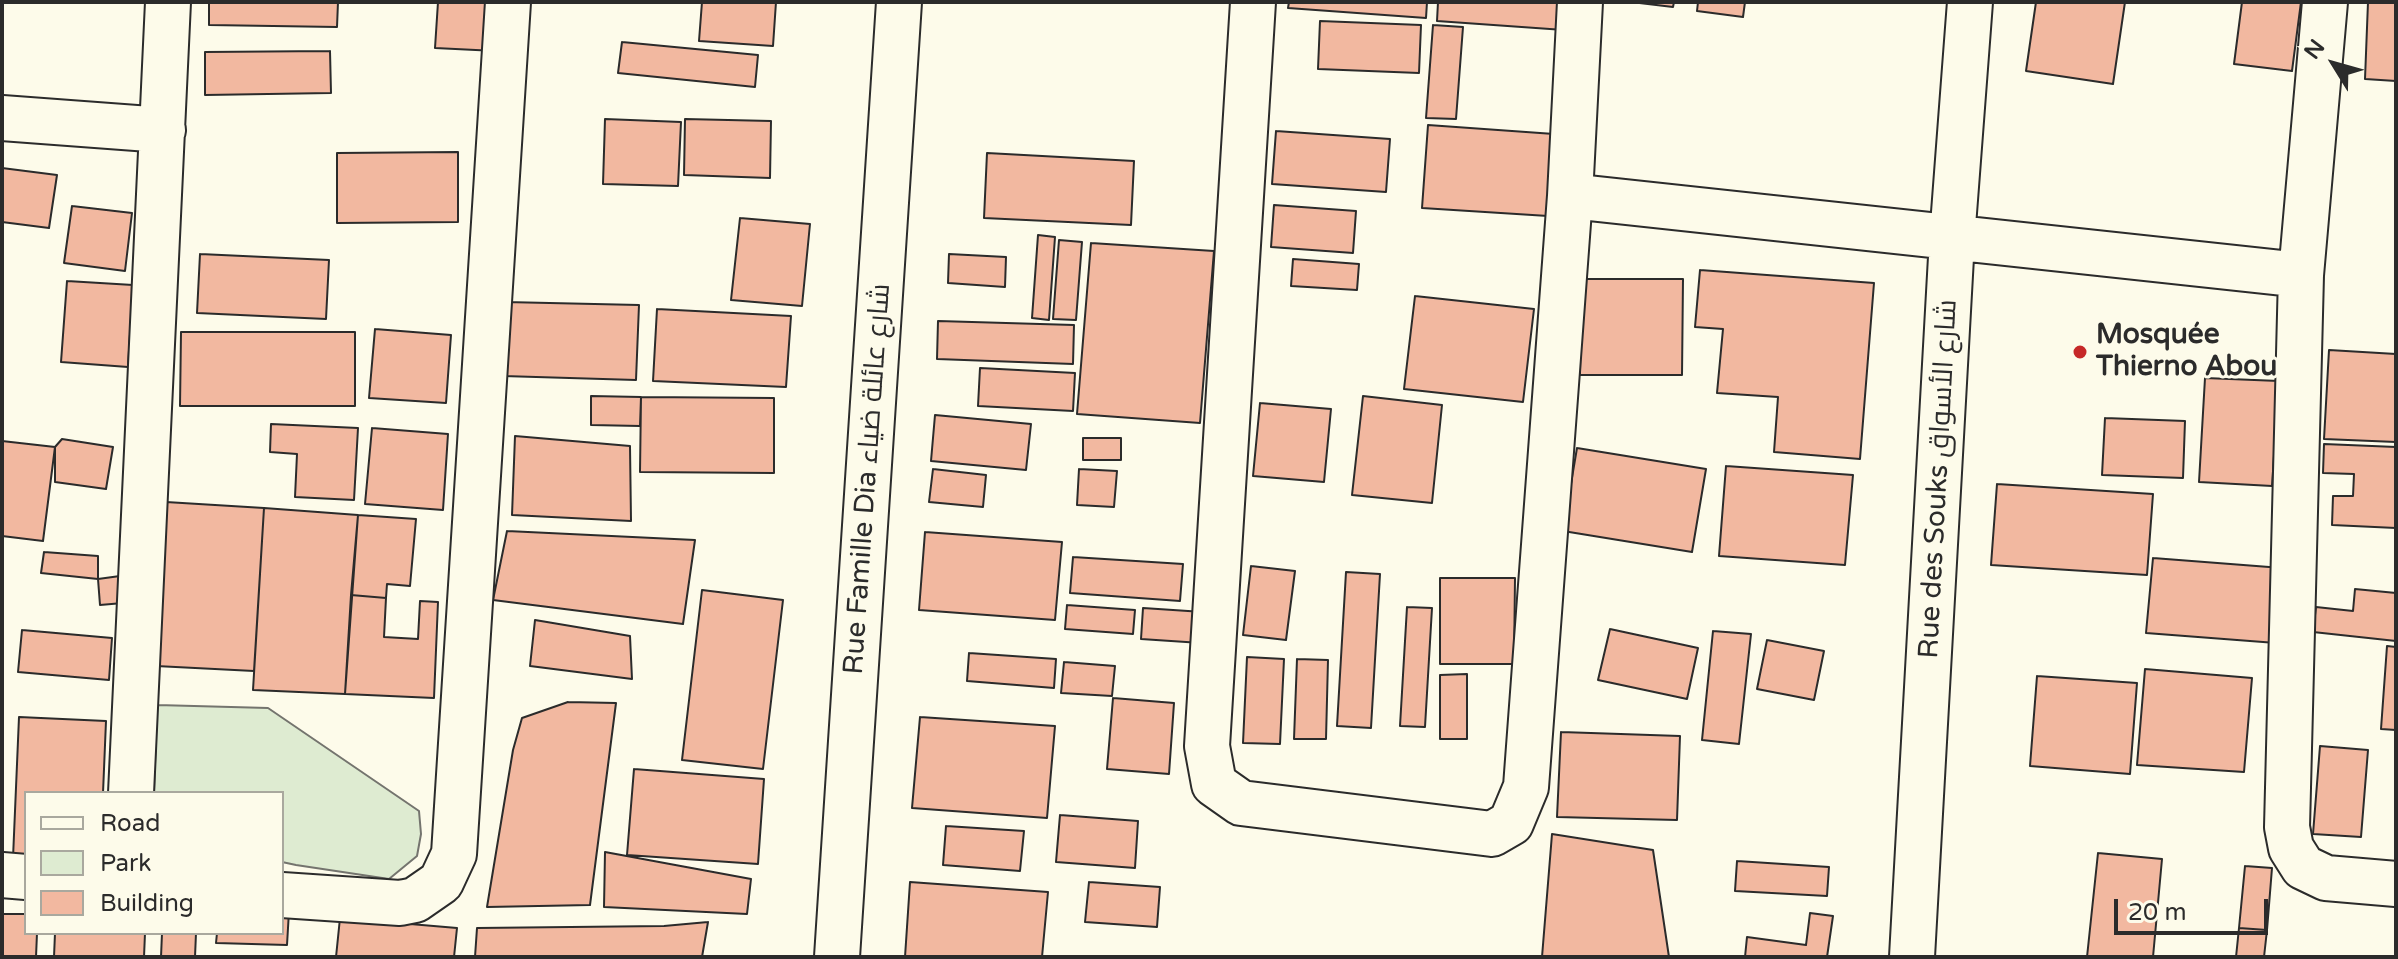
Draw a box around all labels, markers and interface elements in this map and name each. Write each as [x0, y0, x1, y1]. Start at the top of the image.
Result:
north arrow [2294, 24, 2374, 104]
text: N [2299, 35, 2331, 64]
street label: Rue Famille Dia شارع عائلة ضياء [838, 282, 898, 676]
street label: Rue des Souks شارع الأسواق [1913, 299, 1965, 659]
place label: Mosquée Thierno Abou [2096, 319, 2277, 385]
marker: Mosquée Thierno Abou [2071, 343, 2089, 361]
legend [24, 791, 284, 935]
text: Road [100, 809, 160, 838]
text: Park [100, 849, 151, 878]
scale bar [2118, 883, 2272, 933]
text: Building [100, 889, 194, 918]
text: 20 m [2128, 898, 2186, 927]

